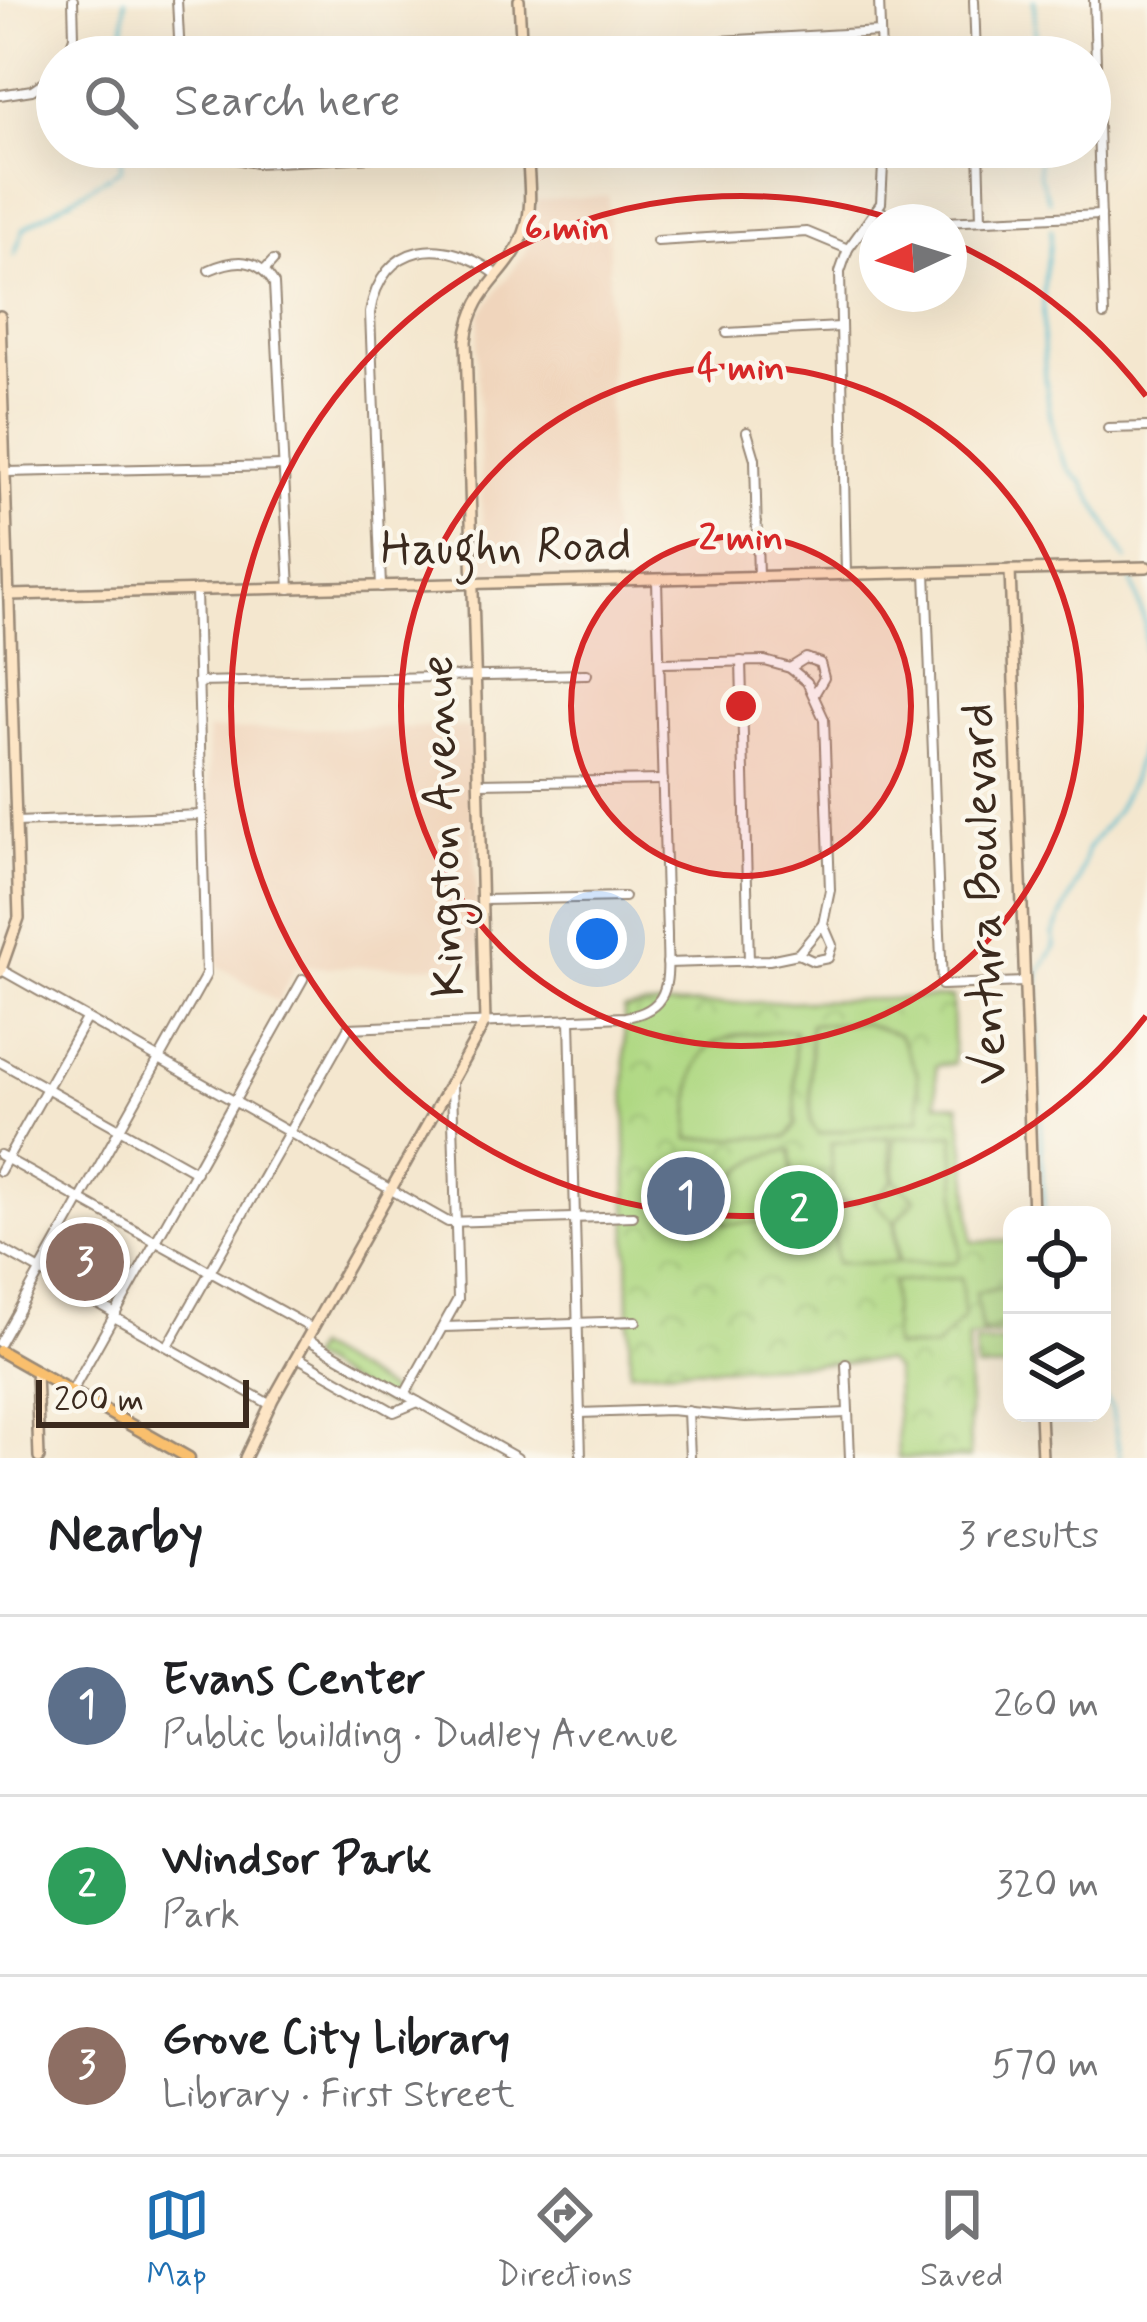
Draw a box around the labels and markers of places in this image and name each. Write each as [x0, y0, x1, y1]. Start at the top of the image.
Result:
centre of rings [720, 685, 762, 727]
pin: 1 [647, 1151, 725, 1241]
pin: 2 [760, 1165, 838, 1255]
pin: 3 [46, 1217, 124, 1307]

